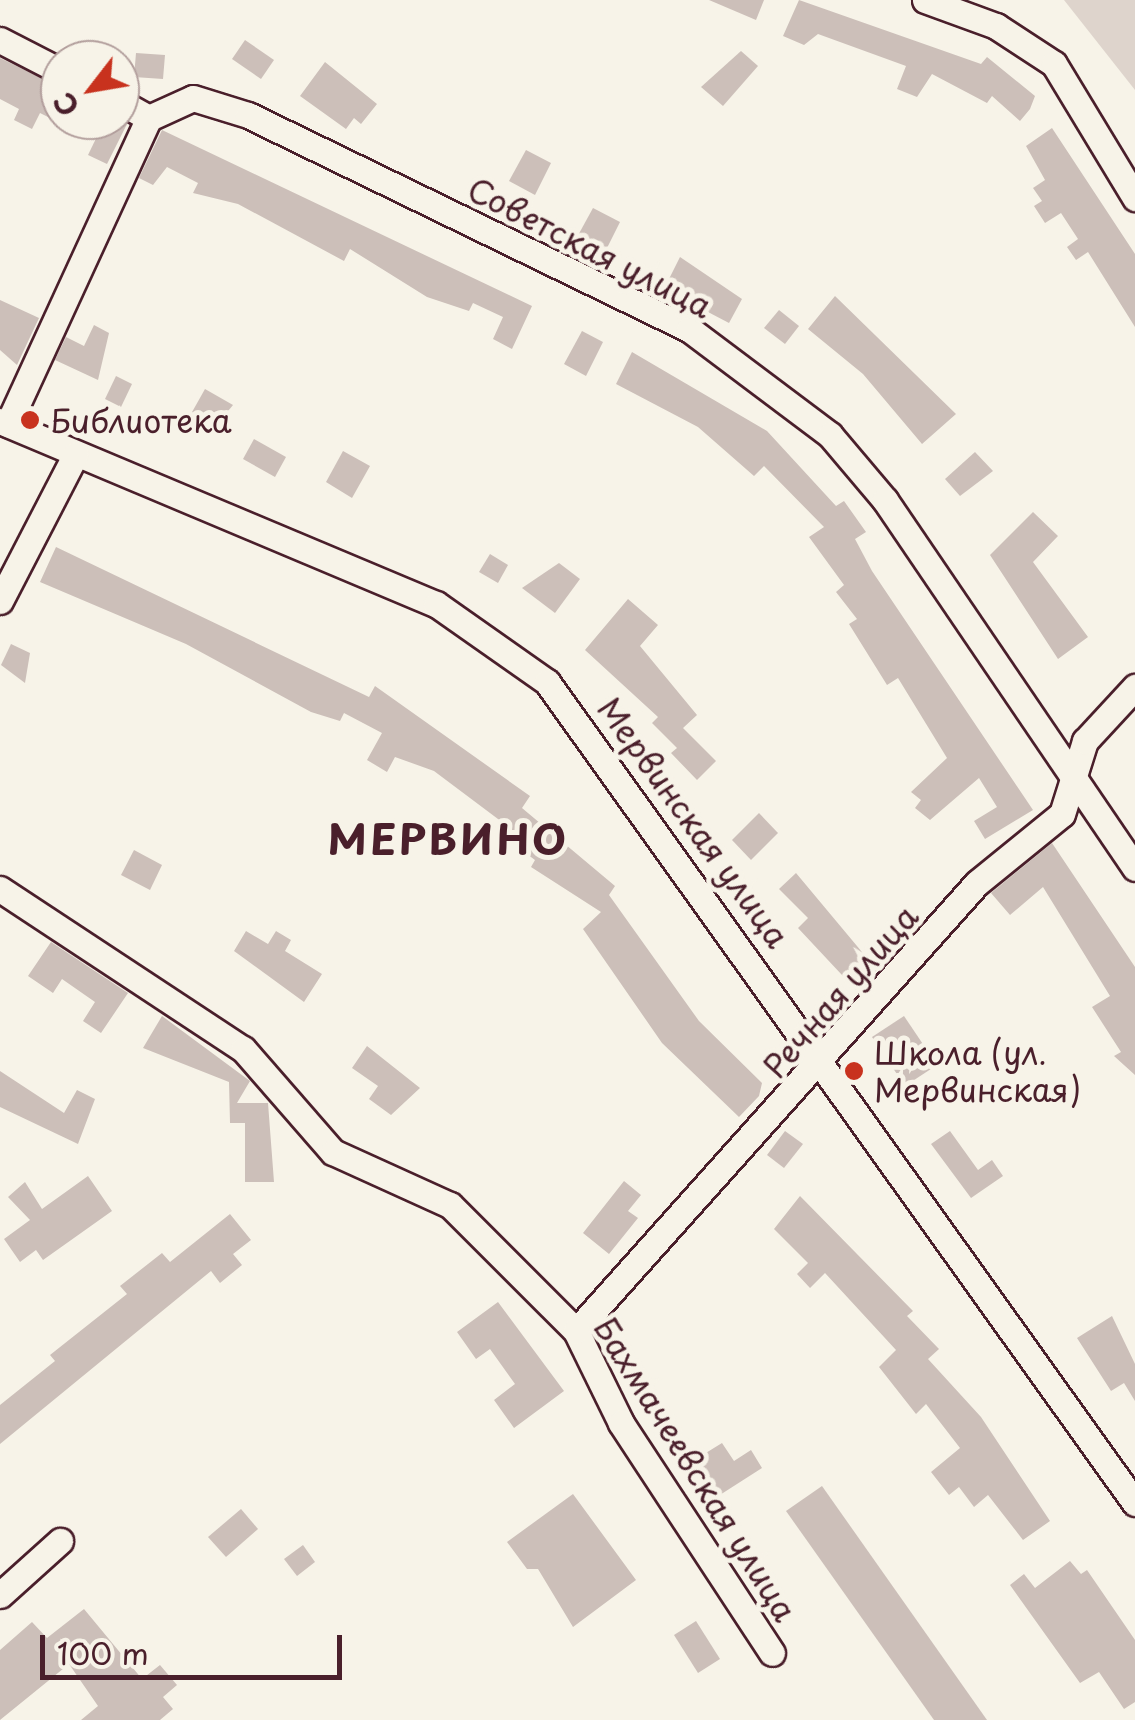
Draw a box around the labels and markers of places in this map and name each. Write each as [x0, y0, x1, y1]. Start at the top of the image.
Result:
place label: Библиотека [50, 401, 232, 439]
marker: Библиотека [19, 409, 41, 431]
place label: Школа (ул. Мервинская) [874, 1034, 1081, 1109]
marker: Школа (ул. Мервинская) [843, 1060, 865, 1082]

